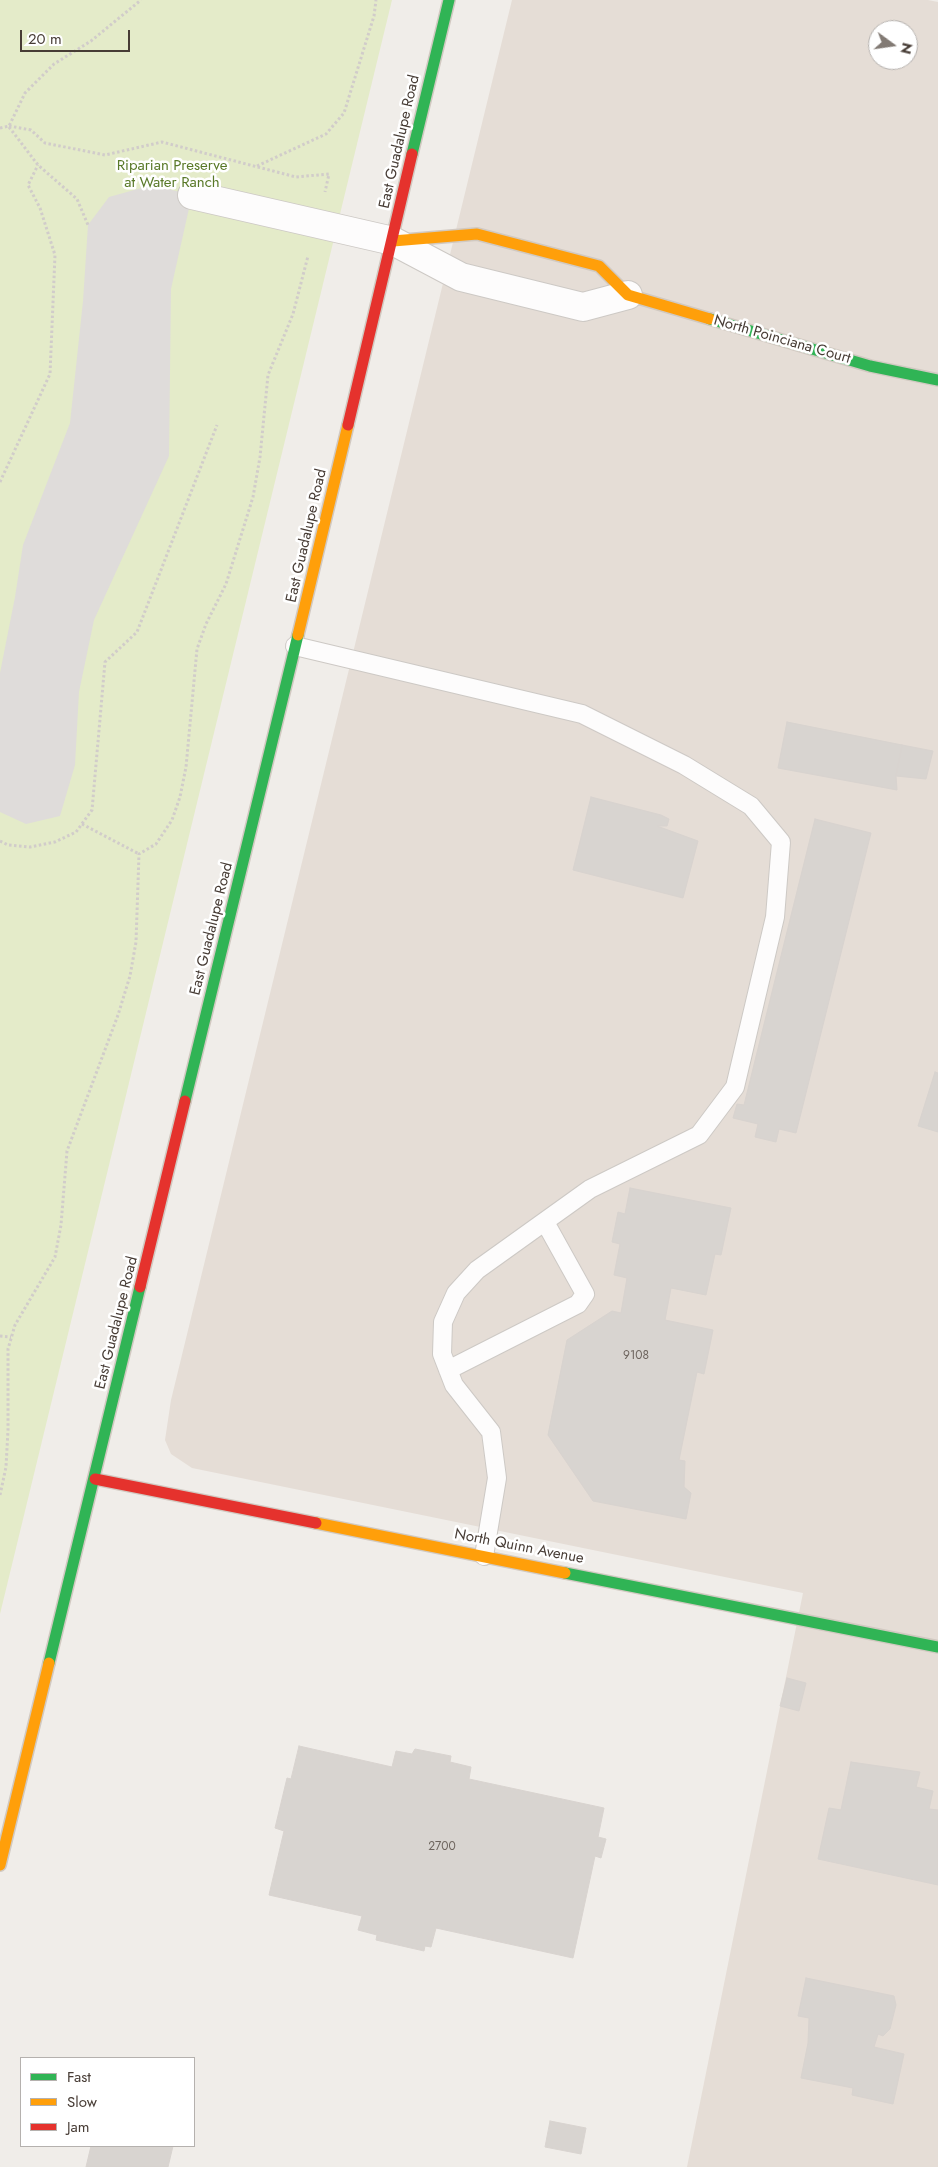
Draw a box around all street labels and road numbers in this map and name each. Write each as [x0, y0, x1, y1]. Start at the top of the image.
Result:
street label: East Guadalupe Road [376, 73, 424, 211]
street label: North Poinciana Court [711, 312, 853, 368]
street label: East Guadalupe Road [283, 467, 331, 605]
street label: East Guadalupe Road [187, 861, 237, 997]
street label: East Guadalupe Road [92, 1255, 142, 1391]
street label: North Quinn Avenue [453, 1526, 585, 1568]

